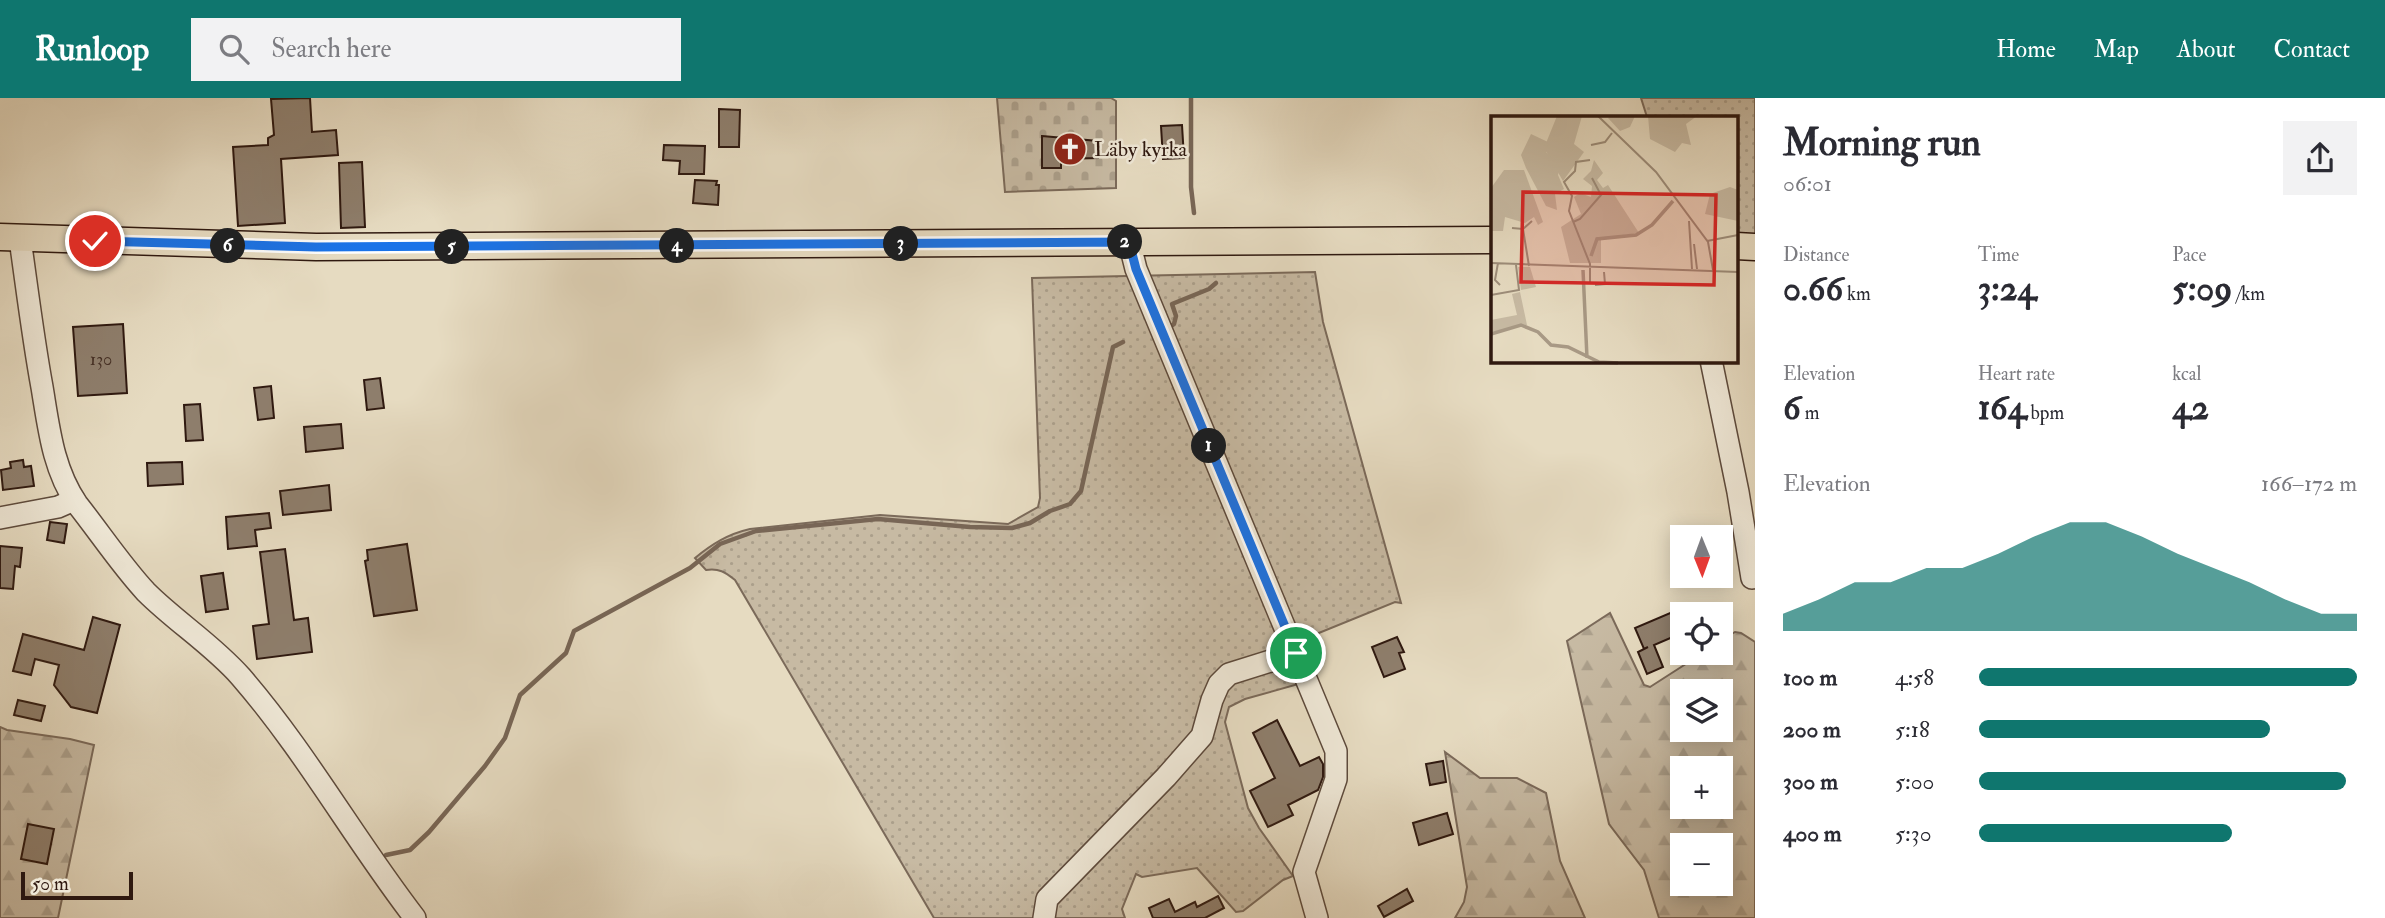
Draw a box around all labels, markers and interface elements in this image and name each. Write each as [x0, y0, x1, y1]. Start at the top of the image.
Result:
search box [191, 18, 681, 81]
text: Runloop [35, 29, 149, 70]
icon: search [215, 30, 253, 68]
text: Search here [271, 33, 391, 65]
text: Home [1996, 34, 2056, 65]
text: Map [2094, 34, 2139, 65]
text: About [2177, 34, 2236, 65]
text: Contact [2274, 34, 2350, 65]
inset map [1491, 116, 1738, 362]
text: Morning run [1783, 119, 1981, 167]
button: share [2283, 121, 2357, 195]
church icon: Läby kyrka [1051, 130, 1089, 168]
place label: Läby kyrka [1094, 136, 1188, 163]
text: 06:01 [1783, 169, 1832, 198]
pin [65, 211, 125, 271]
icon: check [76, 222, 114, 260]
pin: 2 [1108, 225, 1142, 260]
pin: 3 [884, 226, 918, 262]
pin: 6 [210, 228, 246, 264]
pin: 4 [660, 228, 694, 264]
text: 2 [1120, 229, 1129, 253]
pin: 5 [434, 230, 470, 264]
text: 3 [897, 231, 904, 255]
text: 6 [223, 233, 232, 257]
text: 4 [671, 233, 682, 257]
text: 5 [447, 234, 456, 258]
text: Distance [1783, 243, 1849, 267]
text: Time [1978, 243, 2019, 267]
text: Pace [2172, 243, 2206, 267]
text: 0.66 [1783, 267, 1843, 311]
text: 3:24 [1978, 267, 2036, 311]
text: 5:09 [2172, 267, 2232, 311]
text: km [1843, 282, 1871, 306]
text: /km [2232, 282, 2265, 306]
house number: 130 [90, 348, 112, 371]
text: Elevation [1783, 362, 1855, 386]
text: Heart rate [1978, 362, 2055, 386]
text: kcal [2172, 362, 2201, 386]
text: 6 [1783, 386, 1801, 430]
text: 164 [1978, 386, 2027, 430]
text: 42 [2172, 386, 2209, 430]
text: m [1801, 401, 1819, 425]
text: bpm [2027, 401, 2064, 425]
pin: 1 [1192, 428, 1226, 464]
text: 1 [1205, 433, 1212, 457]
text: Elevation [1783, 469, 1871, 498]
text: 166–172 m [2261, 469, 2357, 498]
north arrow [1670, 525, 1732, 588]
map controls [1670, 525, 1733, 896]
button: locate [1670, 602, 1733, 665]
pin [1266, 623, 1326, 683]
icon: arrive [1277, 634, 1315, 672]
text: 100 m [1783, 663, 1837, 692]
text: 4:58 [1895, 663, 1934, 692]
button: layers [1670, 679, 1733, 742]
text: 200 m [1783, 715, 1841, 744]
text: 5:18 [1895, 715, 1930, 744]
button: + [1670, 756, 1733, 819]
text: 300 m [1783, 767, 1838, 796]
text: 5:00 [1895, 767, 1934, 796]
text: 400 m [1783, 819, 1842, 848]
text: 5:30 [1895, 819, 1931, 848]
button: − [1670, 833, 1733, 896]
scale bar [21, 869, 133, 901]
text: 50 m [32, 872, 69, 896]

